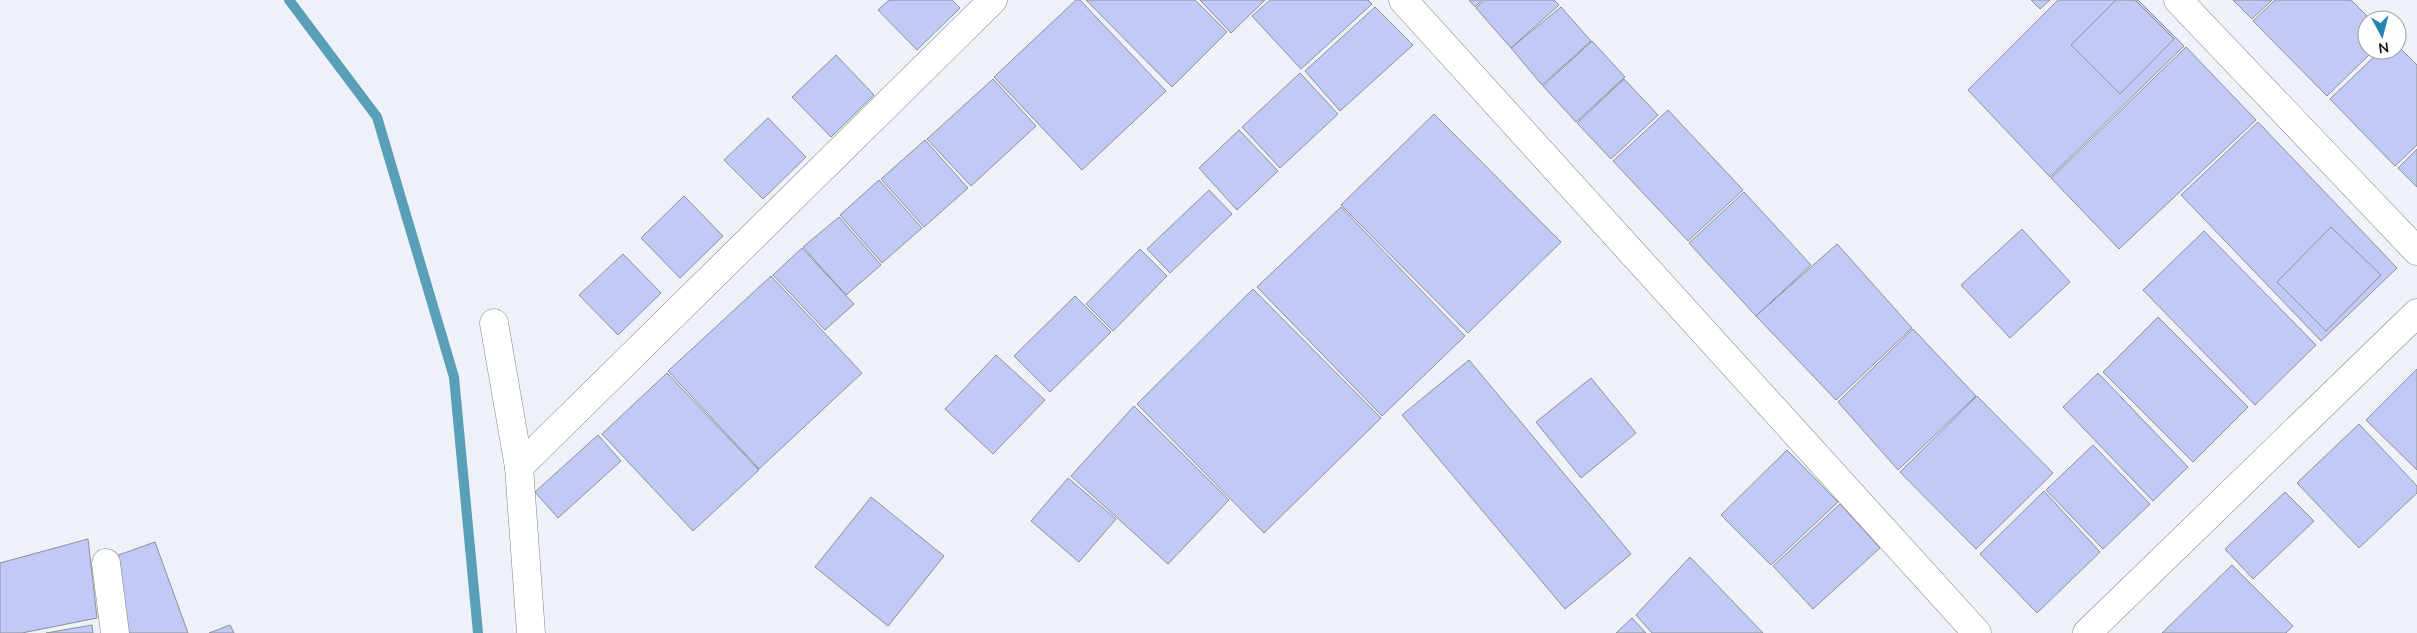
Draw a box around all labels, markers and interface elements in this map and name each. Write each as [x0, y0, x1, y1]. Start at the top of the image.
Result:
north arrow [2357, 10, 2407, 60]
text: N [2377, 37, 2390, 57]

